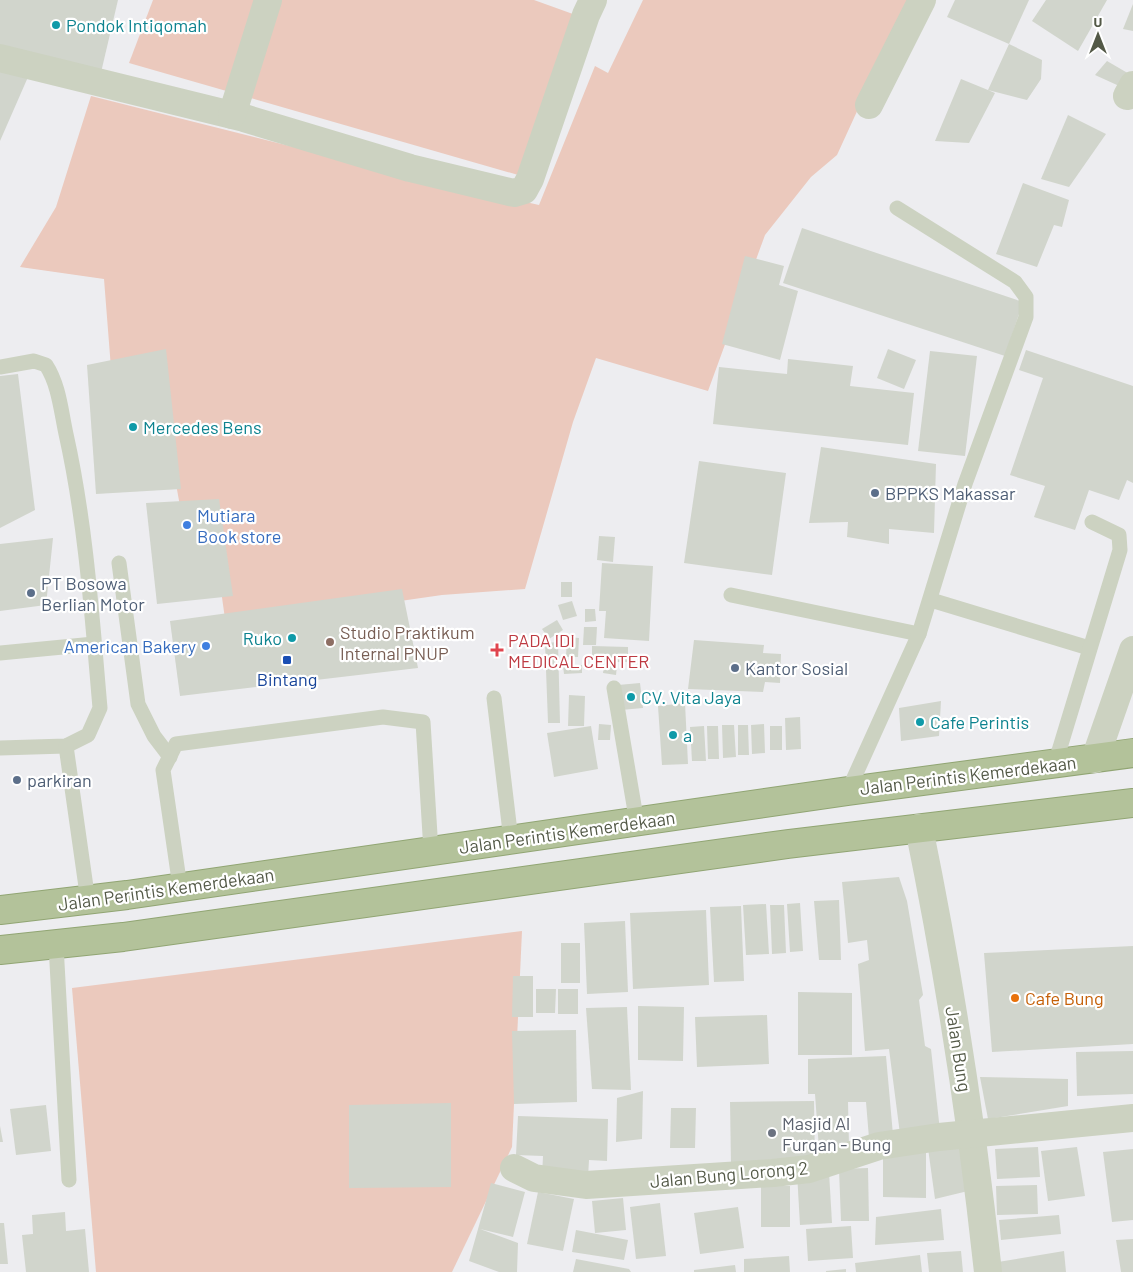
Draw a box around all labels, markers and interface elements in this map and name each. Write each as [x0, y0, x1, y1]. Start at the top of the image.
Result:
north arrow [1073, 10, 1123, 60]
text: U [1094, 13, 1103, 30]
place label: Pondok Intiqomah [66, 14, 207, 36]
marker: Pondok Intiqomah [50, 19, 62, 31]
place label: Mercedes Bens [143, 416, 262, 438]
marker: Mercedes Bens [127, 421, 139, 433]
place label: BPPKS Makassar [885, 482, 1016, 504]
marker: BPPKS Makassar [869, 487, 881, 499]
place label: Mutiara Book store [197, 504, 281, 547]
marker: Mutiara Book store [181, 519, 193, 531]
place label: PT Bosowa Berlian Motor [41, 572, 145, 615]
marker: PT Bosowa Berlian Motor [25, 587, 37, 599]
place label: Studio Praktikum Internal PNUP [340, 621, 475, 664]
place label: Ruko [243, 627, 282, 649]
place label: PADA IDI MEDICAL CENTER [508, 629, 649, 672]
marker: Ruko [286, 632, 298, 644]
place label: American Bakery [64, 635, 196, 657]
marker: Studio Praktikum Internal PNUP [324, 636, 336, 648]
marker: American Bakery [200, 640, 212, 652]
marker: PADA IDI MEDICAL CENTER [490, 643, 504, 657]
marker: Bintang [281, 654, 293, 666]
place label: Kantor Sosial [745, 657, 848, 679]
marker: Kantor Sosial [729, 662, 741, 674]
place label: Bintang [257, 668, 317, 690]
place label: CV. Vita Jaya [641, 686, 741, 708]
marker: CV. Vita Jaya [625, 691, 637, 703]
place label: Cafe Perintis [930, 711, 1029, 733]
marker: Cafe Perintis [914, 716, 926, 728]
place label: a [683, 724, 692, 746]
marker: a [667, 729, 679, 741]
street label: Jalan Perintis Kemerdekaan [859, 751, 1077, 799]
place label: parkiran [27, 769, 92, 791]
marker: parkiran [11, 774, 23, 786]
street label: Jalan Perintis Kemerdekaan [458, 806, 676, 858]
street label: Jalan Perintis Kemerdekaan [57, 863, 275, 915]
place label: Cafe Bung [1025, 987, 1104, 1009]
marker: Cafe Bung [1009, 992, 1021, 1004]
street label: Jalan Bung [941, 1005, 977, 1093]
place label: Masjid Al Furqan - Bung [782, 1112, 891, 1155]
marker: Masjid Al Furqan - Bung [766, 1127, 778, 1139]
street label: Jalan Bung Lorong 2 [649, 1156, 809, 1192]

